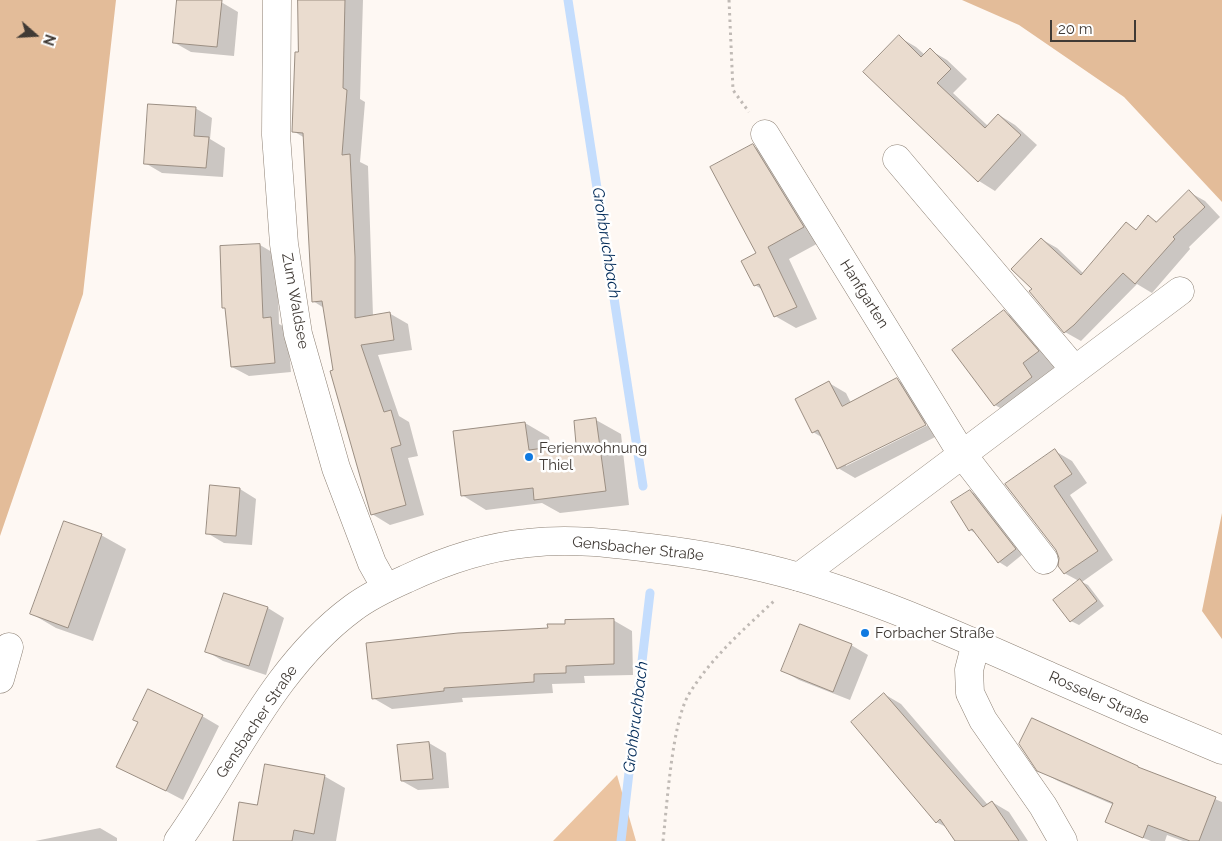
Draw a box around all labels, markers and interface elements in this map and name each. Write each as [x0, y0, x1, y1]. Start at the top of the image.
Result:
north arrow [10, 10, 60, 60]
scale bar [1052, 10, 1138, 42]
text: 20 m [1058, 20, 1093, 38]
text: N [40, 32, 58, 48]
water label: Grohbruchbach [588, 186, 624, 300]
street label: Zum Waldsee [278, 252, 312, 350]
street label: Hanfgarten [836, 256, 892, 332]
place label: Ferienwohnung Thiel [539, 439, 647, 474]
marker: Ferienwohnung Thiel [523, 451, 535, 463]
street label: Gensbacher Straße [571, 533, 705, 565]
place label: Forbacher Straße [875, 624, 994, 642]
marker: Forbacher Straße [859, 627, 871, 639]
water label: Grohbruchbach [620, 660, 652, 774]
street label: Gensbacher Straße [213, 662, 301, 782]
street label: Rosseler Straße [1046, 668, 1152, 728]

